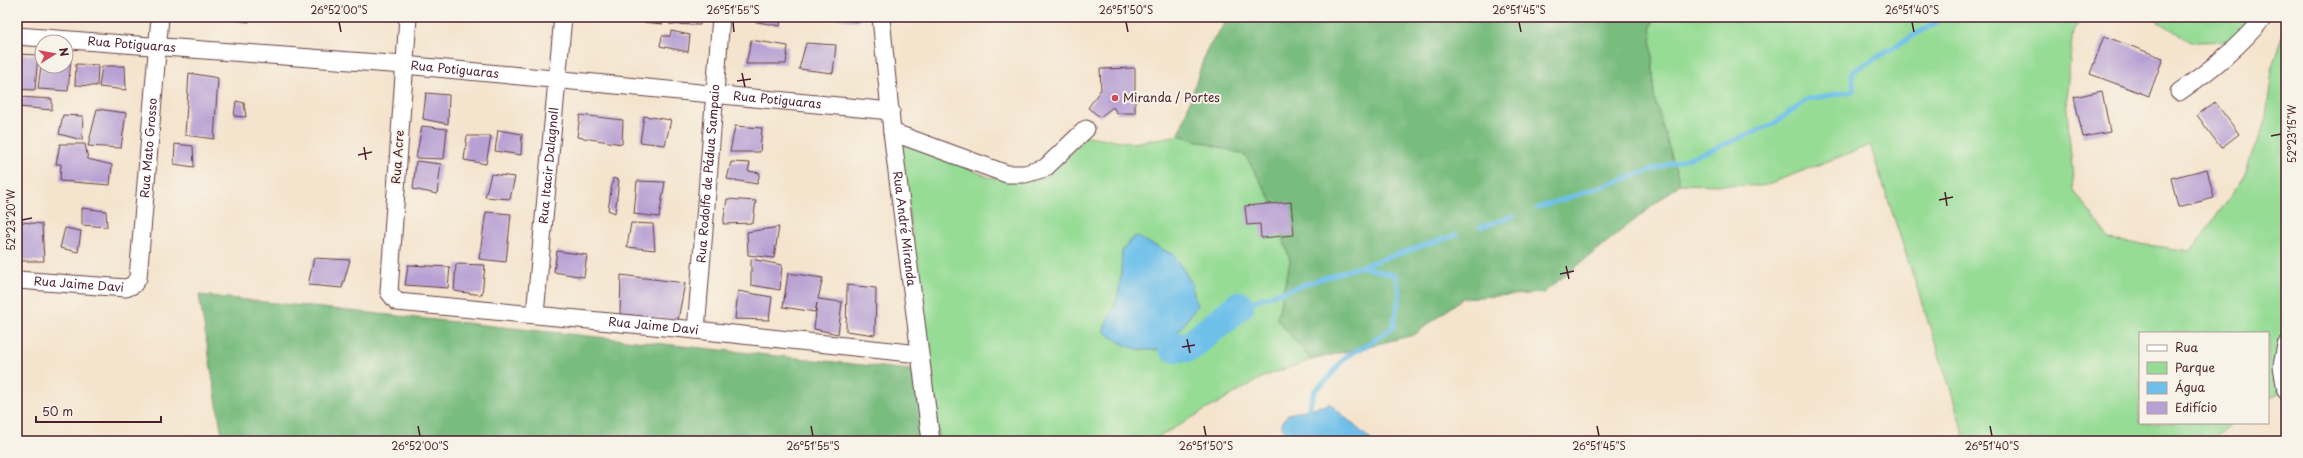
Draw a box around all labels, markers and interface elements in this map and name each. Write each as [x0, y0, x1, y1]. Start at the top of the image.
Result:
text: 26°52'00"S [310, 2, 368, 17]
text: 26°51'55"S [706, 2, 760, 17]
text: 26°51'50"S [1099, 2, 1153, 17]
text: 26°51'45"S [1492, 2, 1546, 17]
text: 26°51'40"S [1885, 2, 1939, 17]
street label: Rua Potiguaras [87, 31, 177, 56]
north arrow [34, 34, 74, 74]
text: N [55, 46, 74, 58]
street label: Rua Potiguaras [410, 56, 500, 82]
street label: Rua Rodolfo de Pádua Sampaio [691, 83, 724, 263]
street label: Rua Potiguaras [732, 86, 823, 112]
place label: Miranda / Portes [1123, 88, 1220, 106]
marker: Miranda / Portes [1110, 93, 1120, 103]
street label: Rua Mato Grosso [135, 97, 161, 199]
text: 52°23'15"W [2284, 104, 2299, 163]
street label: Rua Itacir Dalagnoll [534, 106, 562, 225]
street label: Rua Acre [386, 129, 408, 185]
street label: Rua André Miranda [889, 170, 921, 288]
text: 52°23'20"W [3, 188, 18, 251]
street label: Rua Jaime Davi [33, 271, 125, 296]
street label: Rua Jaime Davi [608, 312, 699, 338]
legend [2139, 332, 2269, 424]
text: Rua [2175, 338, 2199, 356]
text: Parque [2175, 358, 2215, 376]
text: Água [2175, 378, 2206, 396]
scale bar [36, 398, 161, 424]
text: Edifício [2175, 398, 2217, 416]
text: 50 m [42, 402, 73, 420]
text: 26°52'00"S [391, 438, 449, 453]
text: 26°51'55"S [786, 438, 840, 453]
text: 26°51'50"S [1179, 438, 1233, 453]
text: 26°51'45"S [1572, 438, 1626, 453]
text: 26°51'40"S [1965, 438, 2019, 453]

